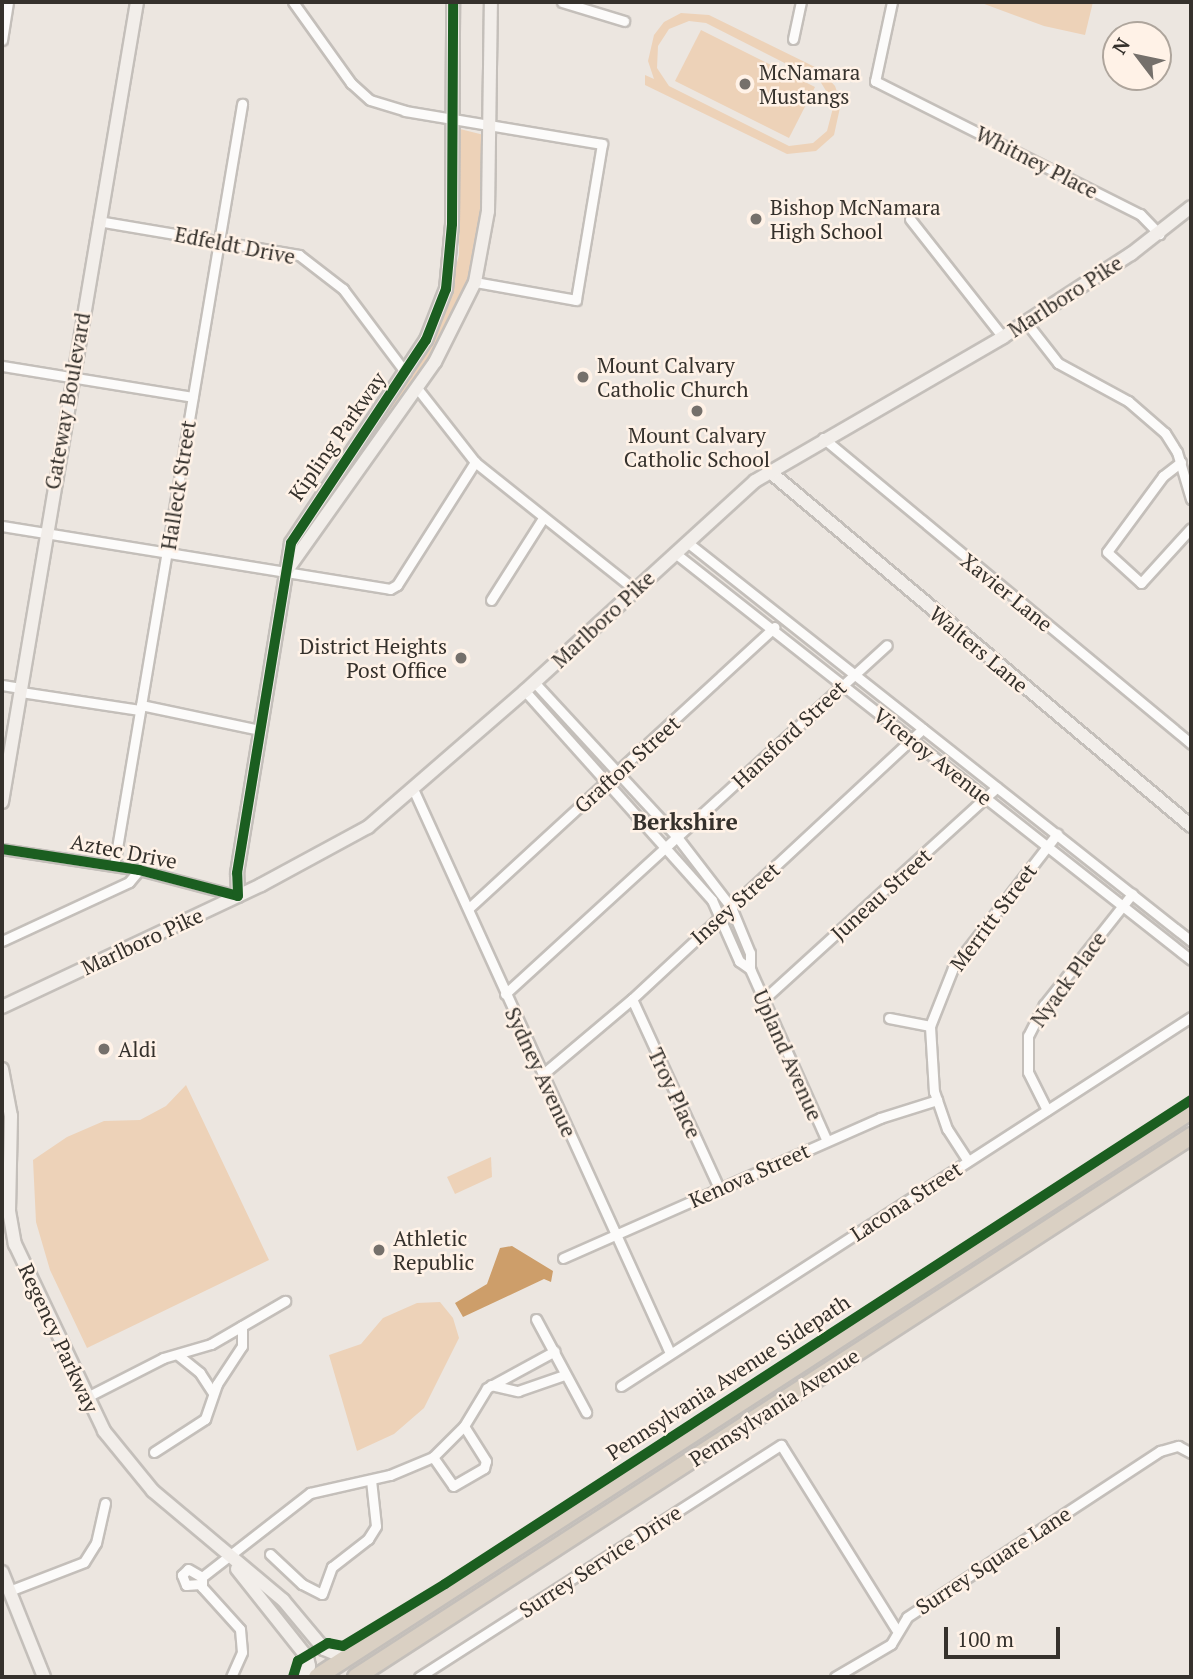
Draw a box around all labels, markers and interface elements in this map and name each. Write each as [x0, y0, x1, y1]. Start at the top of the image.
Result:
north arrow [1102, 21, 1172, 91]
text: N [1106, 33, 1135, 58]
place label: McNamara Mustangs [759, 59, 860, 109]
marker: McNamara Mustangs [737, 76, 753, 92]
street label: Whitney Place [972, 120, 1102, 204]
place label: Bishop McNamara High School [770, 194, 941, 244]
marker: Bishop McNamara High School [748, 211, 764, 227]
street label: Edfeldt Drive [173, 221, 297, 269]
street label: Marlboro Pike [1003, 250, 1127, 342]
street label: Gateway Boulevard [39, 311, 95, 491]
place label: Mount Calvary Catholic Church [597, 352, 748, 402]
street label: Kipling Parkway [283, 367, 391, 505]
marker: Mount Calvary Catholic Church [575, 369, 591, 385]
marker: Mount Calvary Catholic School [689, 403, 705, 419]
street label: Halleck Street [155, 418, 201, 552]
place label: Mount Calvary Catholic School [624, 422, 770, 472]
street label: Xavier Lane [956, 547, 1058, 637]
street label: Marlboro Pike [546, 565, 660, 673]
street label: Walters Lane [925, 600, 1033, 698]
place label: District Heights Post Office [299, 633, 447, 683]
marker: District Heights Post Office [453, 650, 469, 666]
street label: Hansford Street [727, 675, 851, 793]
street label: Viceroy Avenue [868, 702, 998, 810]
street label: Grafton Street [569, 710, 685, 818]
district label: Berkshire [632, 808, 738, 836]
street label: Aztec Drive [69, 828, 179, 874]
street label: Juneau Street [826, 842, 936, 946]
street label: Insey Street [685, 857, 785, 949]
street label: Merritt Street [944, 858, 1042, 976]
street label: Marlboro Pike [77, 902, 207, 980]
street label: Nyack Place [1025, 926, 1111, 1032]
street label: Upland Avenue [748, 986, 828, 1124]
street label: Sydney Avenue [500, 1003, 582, 1141]
place label: Aldi [118, 1036, 157, 1062]
marker: Aldi [96, 1041, 112, 1057]
street label: Troy Place [643, 1044, 707, 1142]
street label: Kenova Street [685, 1137, 813, 1213]
street label: Lacona Street [846, 1156, 966, 1246]
place label: Athletic Republic [393, 1225, 474, 1275]
marker: Athletic Republic [371, 1242, 387, 1258]
street label: Regency Parkway [13, 1259, 105, 1417]
street label: Pennsylvania Avenue Sidepath [601, 1289, 855, 1465]
street label: Pennsylvania Avenue [684, 1343, 864, 1471]
street label: Surrey Service Drive [514, 1499, 686, 1623]
street label: Surrey Square Lane [911, 1501, 1075, 1619]
scale bar [948, 1612, 1064, 1656]
text: 100 m [957, 1625, 1014, 1653]

